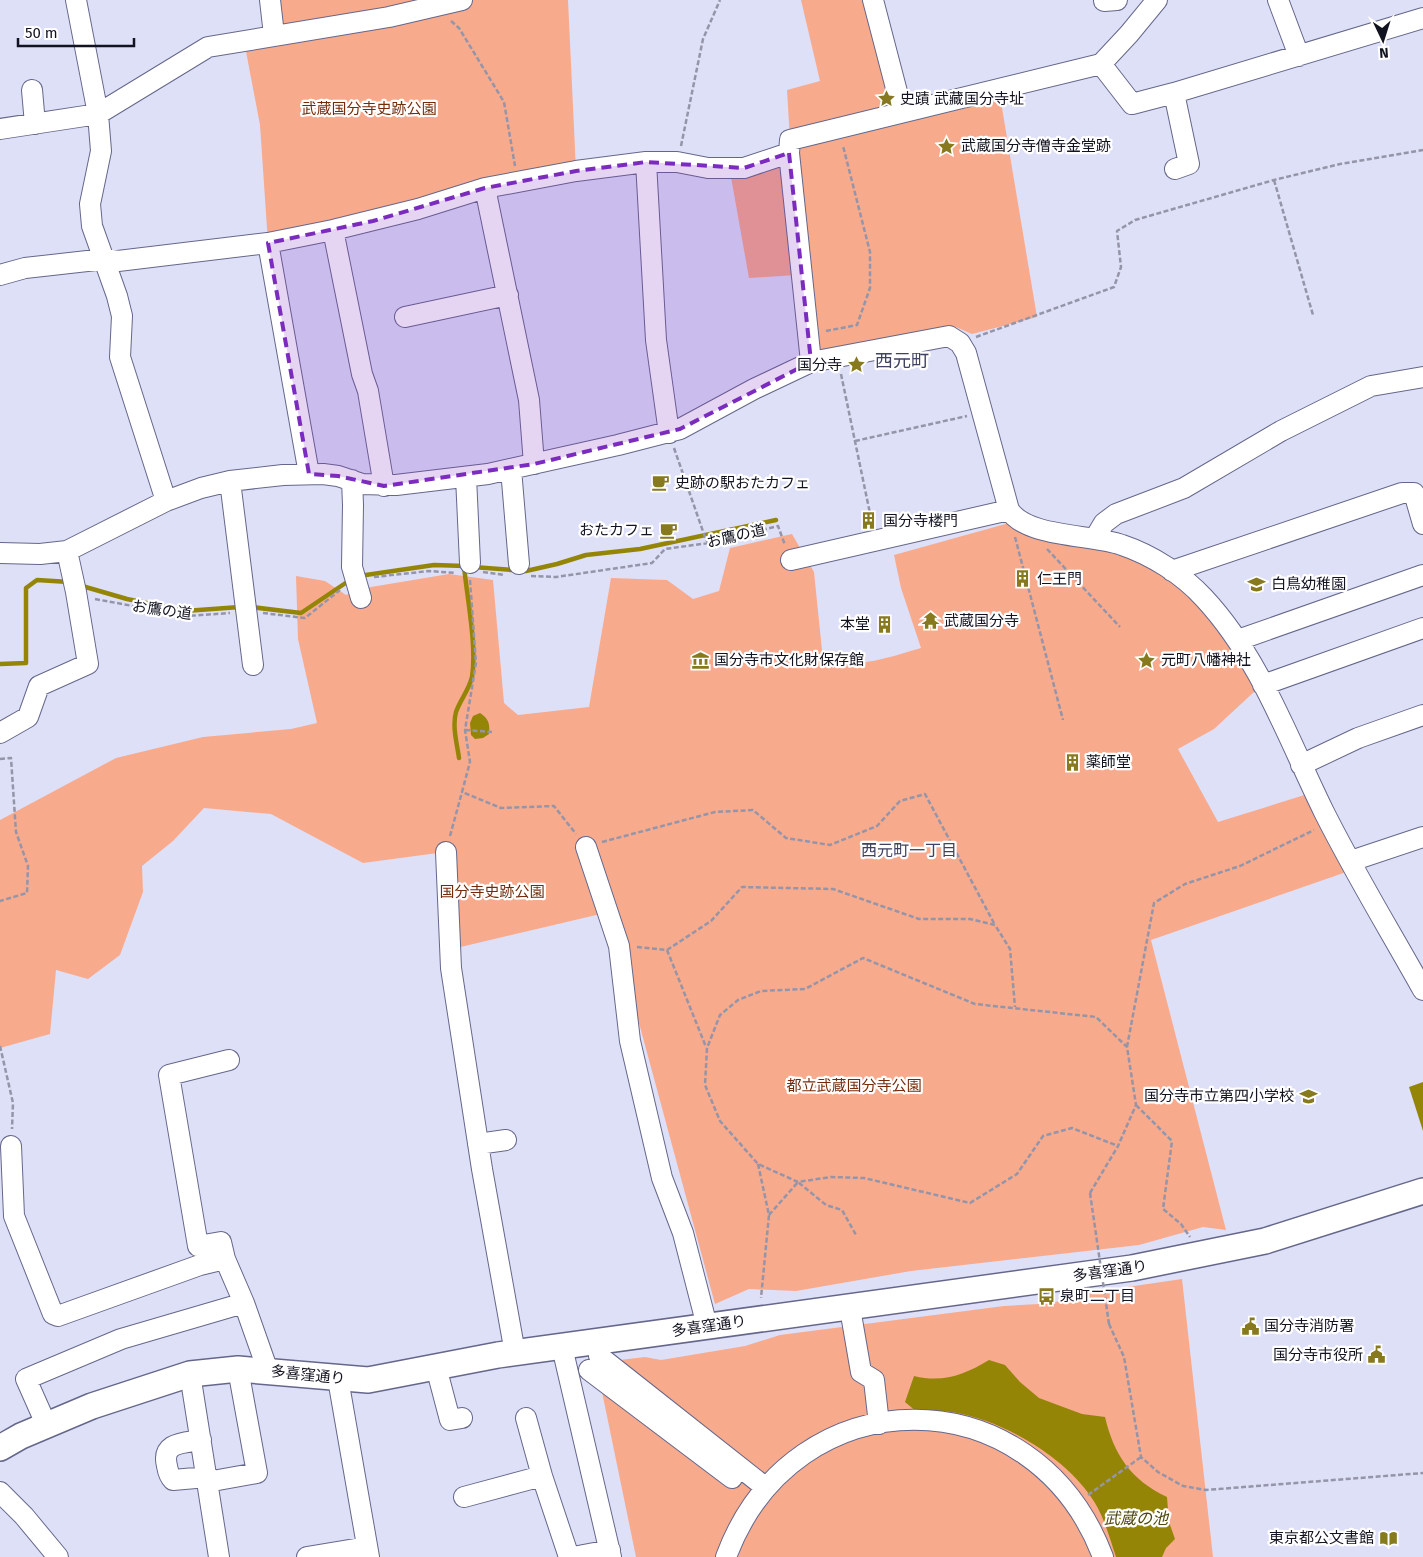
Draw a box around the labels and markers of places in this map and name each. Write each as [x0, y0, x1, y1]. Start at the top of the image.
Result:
place icon: 史蹟 武藏国分寺址 [876, 89, 896, 109]
place label: 史蹟 武藏国分寺址 [900, 90, 1024, 108]
place icon: 武蔵国分寺僧寺金堂跡 [937, 136, 957, 156]
place label: 武蔵国分寺僧寺金堂跡 [961, 137, 1111, 155]
place icon: 国分寺 [846, 355, 866, 375]
place label: 国分寺 [797, 356, 842, 374]
cafe icon: 史跡の駅おたカフェ [651, 473, 671, 493]
place label: 史跡の駅おたカフェ [675, 474, 810, 492]
building icon: 国分寺楼門 [859, 511, 879, 531]
place label: 国分寺楼門 [883, 512, 958, 530]
cafe icon: おたカフェ [658, 520, 678, 540]
place label: おたカフェ [579, 521, 654, 539]
building icon: 仁王門 [1013, 569, 1033, 589]
place label: 仁王門 [1037, 570, 1082, 588]
school or university icon: 白鳥幼稚園 [1247, 574, 1267, 594]
place label: 白鳥幼稚園 [1271, 575, 1346, 593]
temple icon: 武蔵国分寺 [920, 611, 940, 631]
place label: 武蔵国分寺 [944, 612, 1019, 630]
building icon: 本堂 [874, 614, 894, 634]
place label: 本堂 [840, 615, 870, 633]
museum icon: 国分寺市文化財保存館 [690, 650, 710, 670]
place icon: 元町八幡神社 [1137, 650, 1157, 670]
place label: 国分寺市文化財保存館 [714, 651, 864, 669]
place label: 元町八幡神社 [1161, 651, 1251, 669]
building icon: 薬師堂 [1062, 752, 1082, 772]
place label: 薬師堂 [1086, 753, 1131, 771]
school or university icon: 国分寺市立第四小学校 [1298, 1086, 1318, 1106]
place label: 国分寺市立第四小学校 [1144, 1087, 1294, 1105]
bus stop icon: 泉町二丁目 [1036, 1286, 1056, 1306]
place label: 泉町二丁目 [1060, 1287, 1135, 1305]
public building icon: 国分寺消防署 [1240, 1316, 1260, 1336]
place label: 国分寺消防署 [1264, 1317, 1354, 1335]
public building icon: 国分寺市役所 [1367, 1345, 1387, 1365]
place label: 国分寺市役所 [1273, 1346, 1363, 1364]
library icon: 東京都公文書館 [1378, 1528, 1398, 1548]
place label: 東京都公文書館 [1269, 1529, 1374, 1547]

